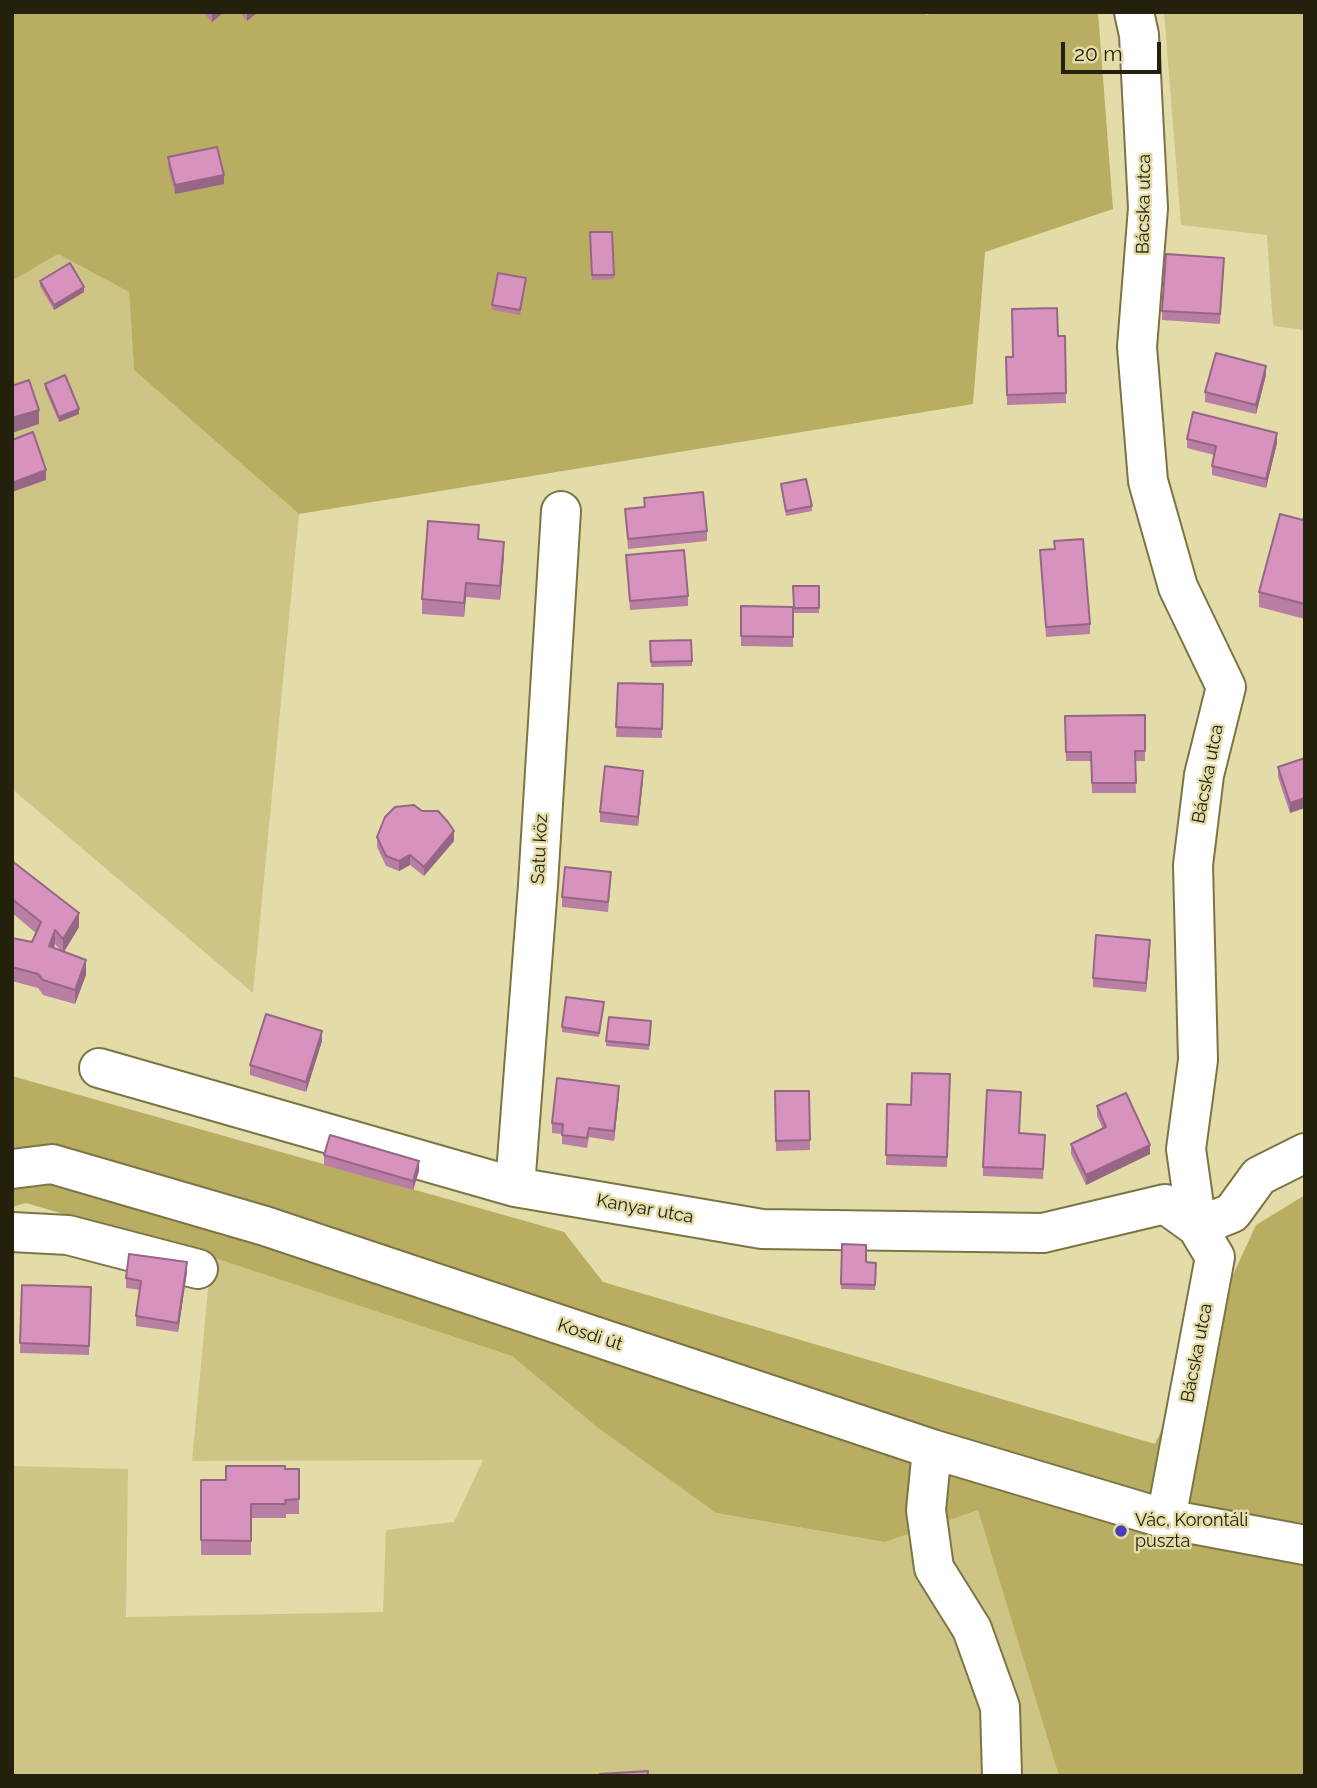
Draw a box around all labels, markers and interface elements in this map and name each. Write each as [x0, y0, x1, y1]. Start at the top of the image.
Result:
scale bar [1065, 28, 1165, 72]
text: 20 m [1074, 41, 1122, 66]
street label: Bácska utca [1132, 154, 1156, 254]
street label: Bácska utca [1188, 723, 1228, 825]
street label: Satu köz [527, 813, 553, 885]
street label: Kanyar utca [595, 1190, 695, 1228]
street label: Bácska utca [1177, 1302, 1217, 1404]
street label: Kosdi út [555, 1314, 625, 1356]
place label: Vác, Korontáli puszta [1135, 1510, 1248, 1552]
marker: Vác, Korontáli puszta [1113, 1523, 1129, 1539]

